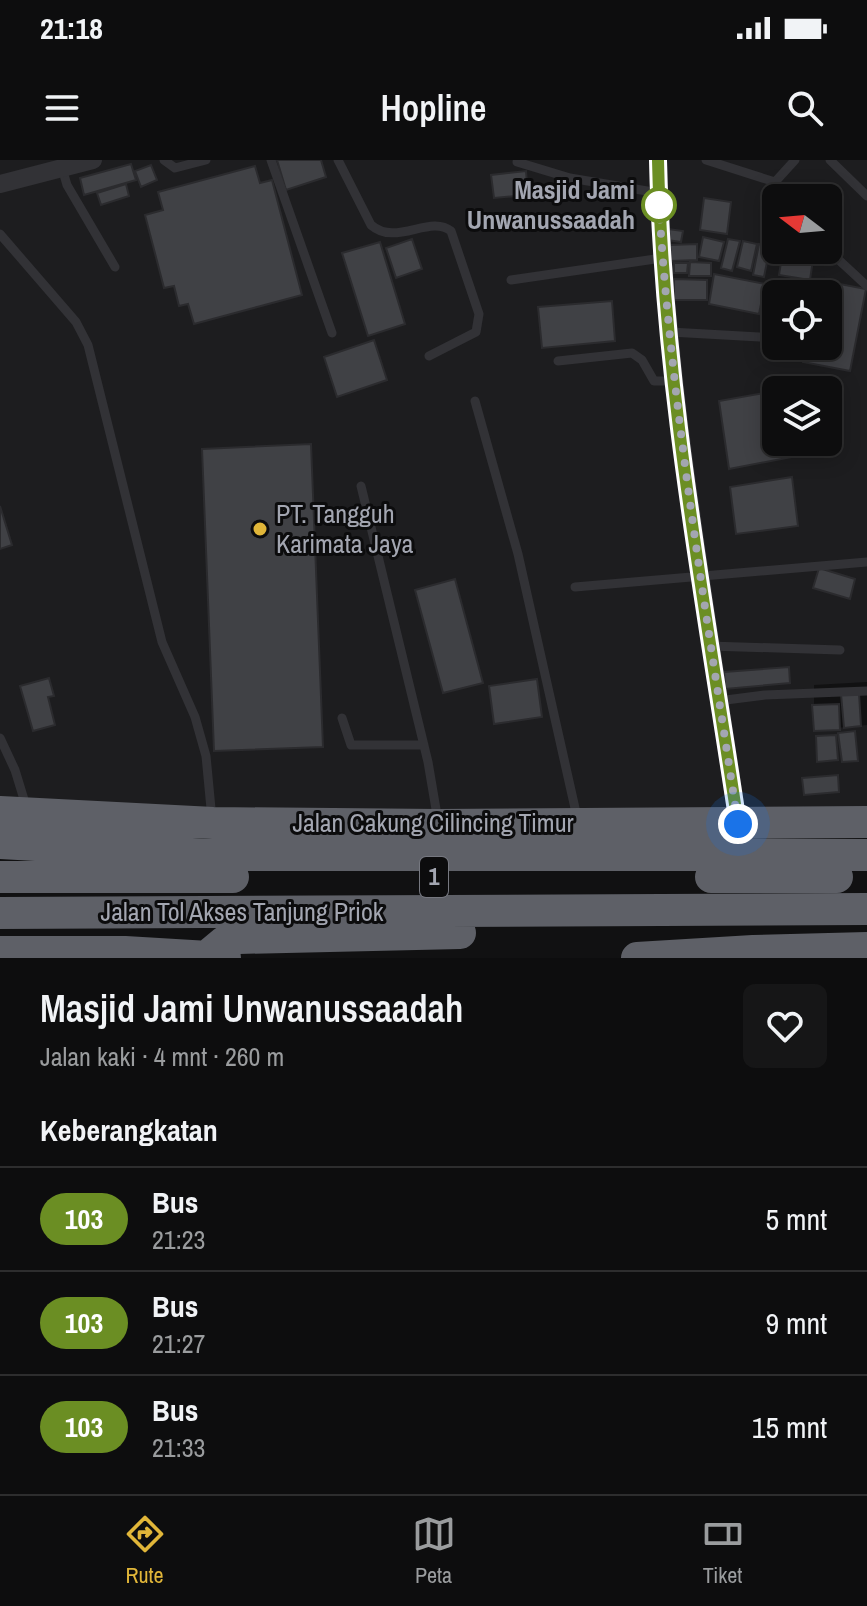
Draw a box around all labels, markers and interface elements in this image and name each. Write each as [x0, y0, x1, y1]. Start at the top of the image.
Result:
text: 21:18 [40, 8, 103, 48]
text: Hopline [380, 84, 487, 132]
icon: menu [40, 86, 84, 130]
icon: search [783, 86, 827, 130]
place label: Masjid Jami Unwanussaadah [467, 172, 635, 237]
north arrow [762, 184, 842, 264]
map controls [762, 184, 842, 456]
marker: Masjid Jami Unwanussaadah [642, 188, 676, 222]
button: locate [762, 280, 842, 360]
button: layers [762, 376, 842, 456]
place label: PT. Tangguh Karimata Jaya [276, 496, 414, 561]
marker: PT. Tangguh Karimata Jaya [251, 520, 269, 538]
your location [718, 804, 758, 844]
street label: Jalan Cakung Cilincing Timur [292, 805, 574, 840]
road number: 1 [420, 857, 448, 897]
street label: Jalan Tol Akses Tanjung Priok [101, 894, 384, 929]
text: Masjid Jami Unwanussaadah [40, 983, 464, 1034]
button: heart [743, 984, 827, 1068]
text: Jalan kaki · 4 mnt · 260 m [40, 1039, 284, 1074]
text: Keberangkatan [40, 1110, 218, 1150]
text: Bus [152, 1182, 198, 1222]
text: 5 mnt [765, 1199, 827, 1239]
text: 103 [65, 1200, 103, 1238]
text: 21:23 [152, 1222, 205, 1257]
text: Bus [152, 1286, 198, 1326]
text: 9 mnt [765, 1303, 827, 1343]
text: 103 [65, 1304, 103, 1342]
text: 21:27 [152, 1326, 205, 1361]
text: Bus [152, 1390, 198, 1430]
text: 15 mnt [752, 1407, 827, 1447]
text: 103 [65, 1408, 103, 1446]
text: 21:33 [152, 1430, 205, 1465]
tab: Rute [123, 1512, 167, 1590]
tab: Peta [412, 1512, 456, 1590]
tab: Tiket [701, 1512, 745, 1590]

